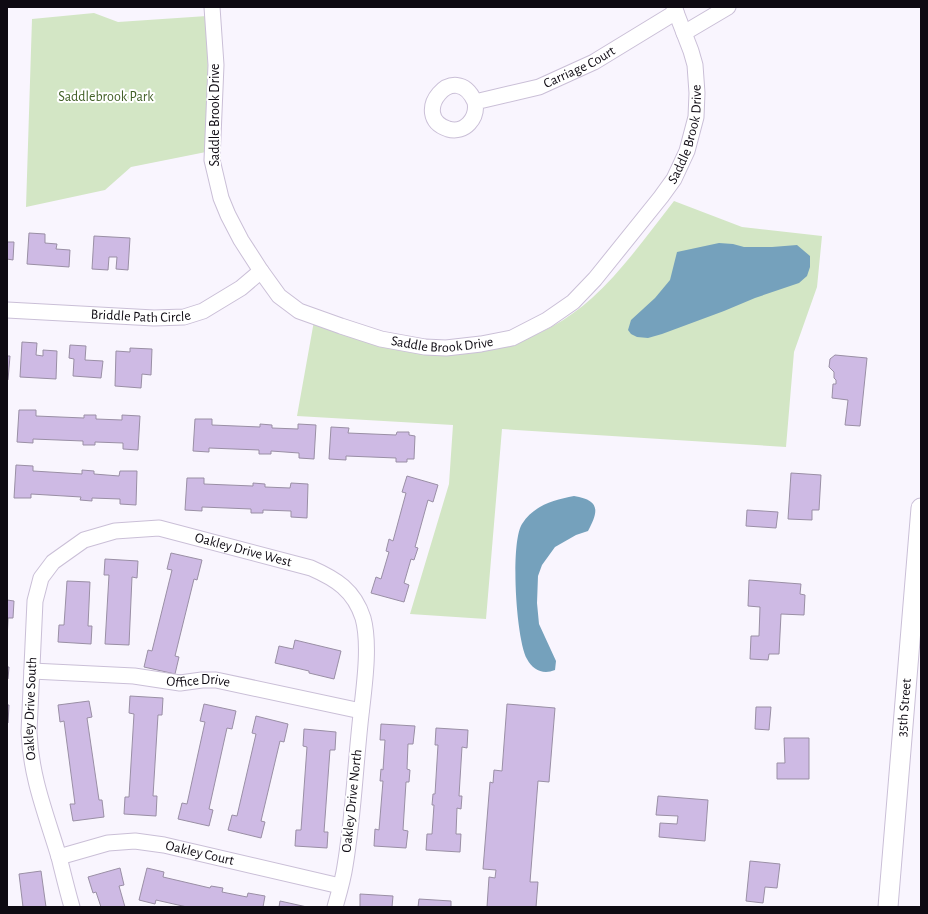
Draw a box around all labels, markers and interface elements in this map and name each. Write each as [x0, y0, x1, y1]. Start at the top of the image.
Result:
street label: Carriage Court [542, 43, 618, 91]
street label: Saddle Brook Drive [208, 64, 222, 166]
street label: Saddle Brook Drive [666, 84, 704, 187]
park label: Saddlebrook Park [58, 90, 154, 104]
street label: Briddle Path Circle [90, 308, 193, 325]
street label: Saddle Brook Drive [390, 334, 494, 355]
street label: Oakley Drive West [193, 531, 294, 570]
street label: Oakley Drive South [22, 657, 39, 761]
street label: Office Drive [165, 673, 231, 690]
street label: 35th Street [895, 677, 914, 738]
street label: Oakley Drive North [340, 749, 364, 853]
street label: Oakley Court [164, 839, 236, 868]

